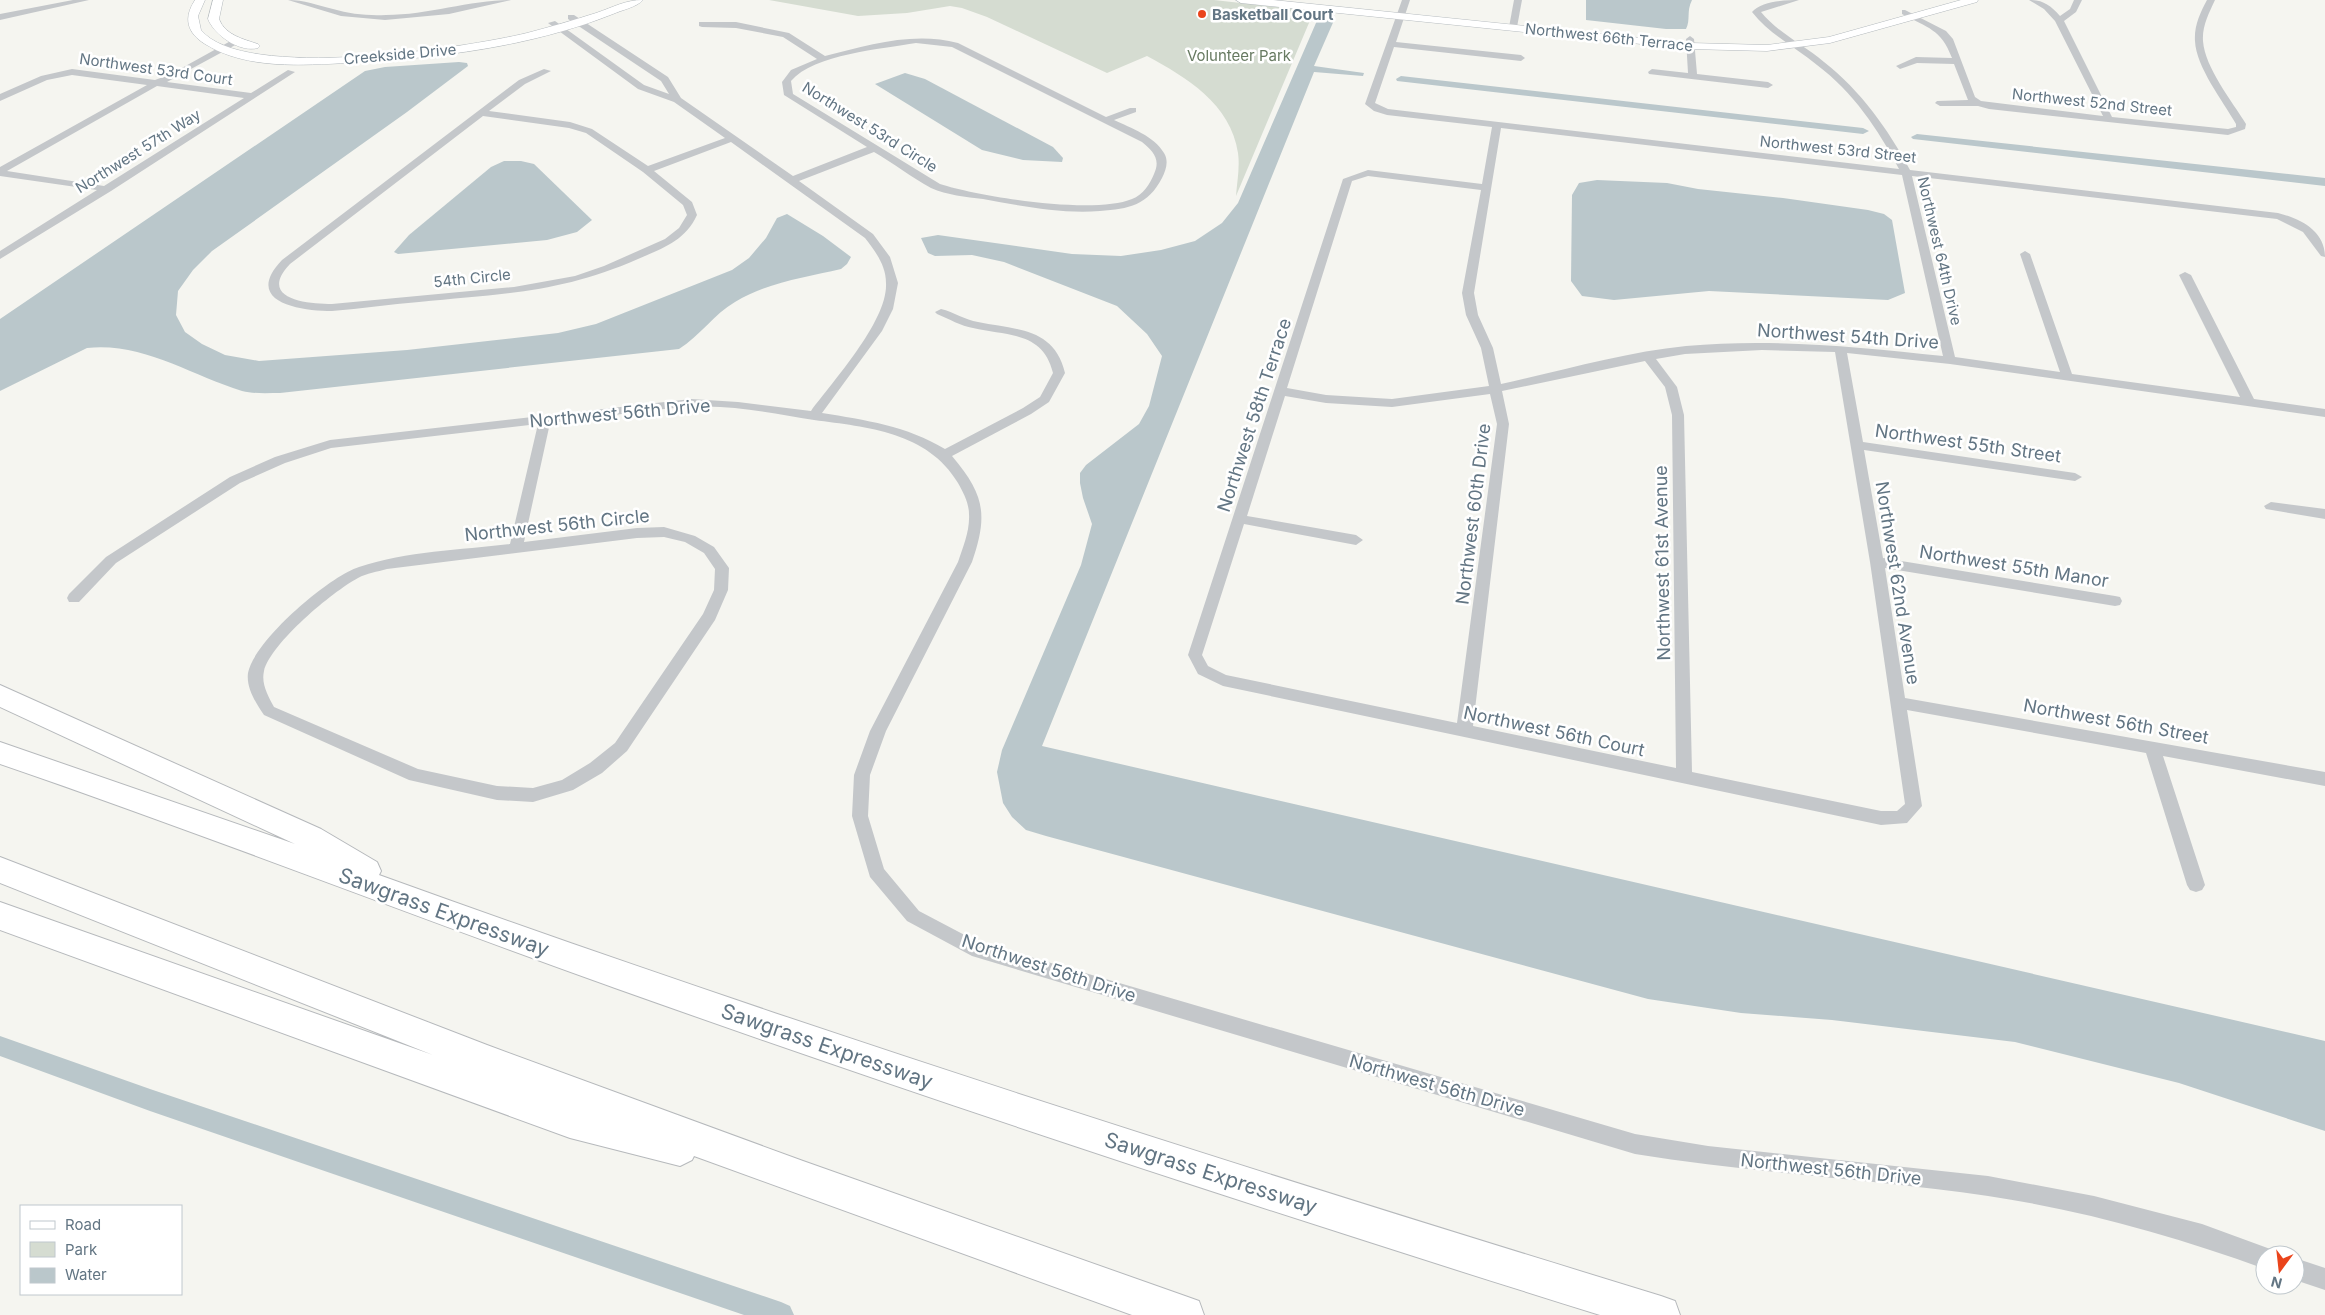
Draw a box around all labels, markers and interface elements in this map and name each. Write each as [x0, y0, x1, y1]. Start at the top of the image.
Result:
place label: Basketball Court [1212, 5, 1334, 24]
marker: Basketball Court [1196, 8, 1208, 20]
street label: Northwest 66th Terrace [1524, 19, 1694, 55]
street label: Creekside Drive [343, 40, 457, 68]
park label: Volunteer Park [1187, 46, 1292, 65]
street label: Northwest 53rd Court [78, 49, 234, 89]
street label: Northwest 53rd Circle [799, 78, 941, 176]
street label: Northwest 52nd Street [2011, 84, 2173, 120]
street label: Northwest 57th Way [72, 104, 205, 197]
street label: Northwest 53rd Street [1759, 131, 1917, 167]
street label: Northwest 64th Drive [1914, 175, 1966, 327]
street label: 54th Circle [432, 264, 512, 292]
street label: Northwest 58th Terrace [1213, 316, 1295, 514]
street label: Northwest 54th Drive [1756, 319, 1940, 353]
street label: Northwest 56th Drive [529, 395, 711, 431]
street label: Northwest 55th Street [1874, 420, 2062, 466]
street label: Northwest 60th Drive [1451, 422, 1495, 606]
street label: Northwest 61st Avenue [1650, 465, 1674, 661]
street label: Northwest 62nd Avenue [1872, 480, 1924, 686]
street label: Northwest 56th Circle [463, 505, 651, 545]
street label: Northwest 55th Manor [1918, 541, 2110, 591]
street label: Northwest 56th Street [2022, 694, 2210, 748]
street label: Northwest 56th Court [1462, 702, 1647, 760]
street label: Sawgrass Expressway [335, 862, 553, 962]
street label: Northwest 56th Drive [959, 930, 1139, 1006]
street label: Sawgrass Expressway [718, 998, 936, 1094]
street label: Northwest 56th Drive [1347, 1050, 1527, 1120]
street label: Sawgrass Expressway [1102, 1127, 1321, 1219]
street label: Northwest 56th Drive [1740, 1149, 1922, 1189]
legend [20, 1205, 182, 1295]
text: Road [65, 1215, 101, 1234]
text: Park [65, 1240, 98, 1259]
north arrow [2255, 1245, 2305, 1295]
text: Water [65, 1265, 107, 1284]
text: N [2269, 1273, 2284, 1293]

